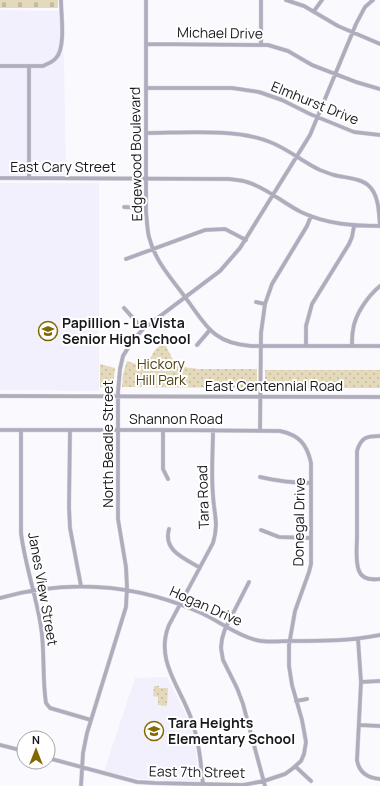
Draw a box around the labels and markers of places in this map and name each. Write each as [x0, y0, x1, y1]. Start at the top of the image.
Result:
place label: Papillion - La Vista Senior High School [62, 313, 191, 348]
school or university icon: Papillion - La Vista Senior High School [37, 320, 59, 342]
place label: Tara Heights Elementary School [168, 713, 295, 748]
school or university icon: Tara Heights Elementary School [143, 720, 165, 742]

